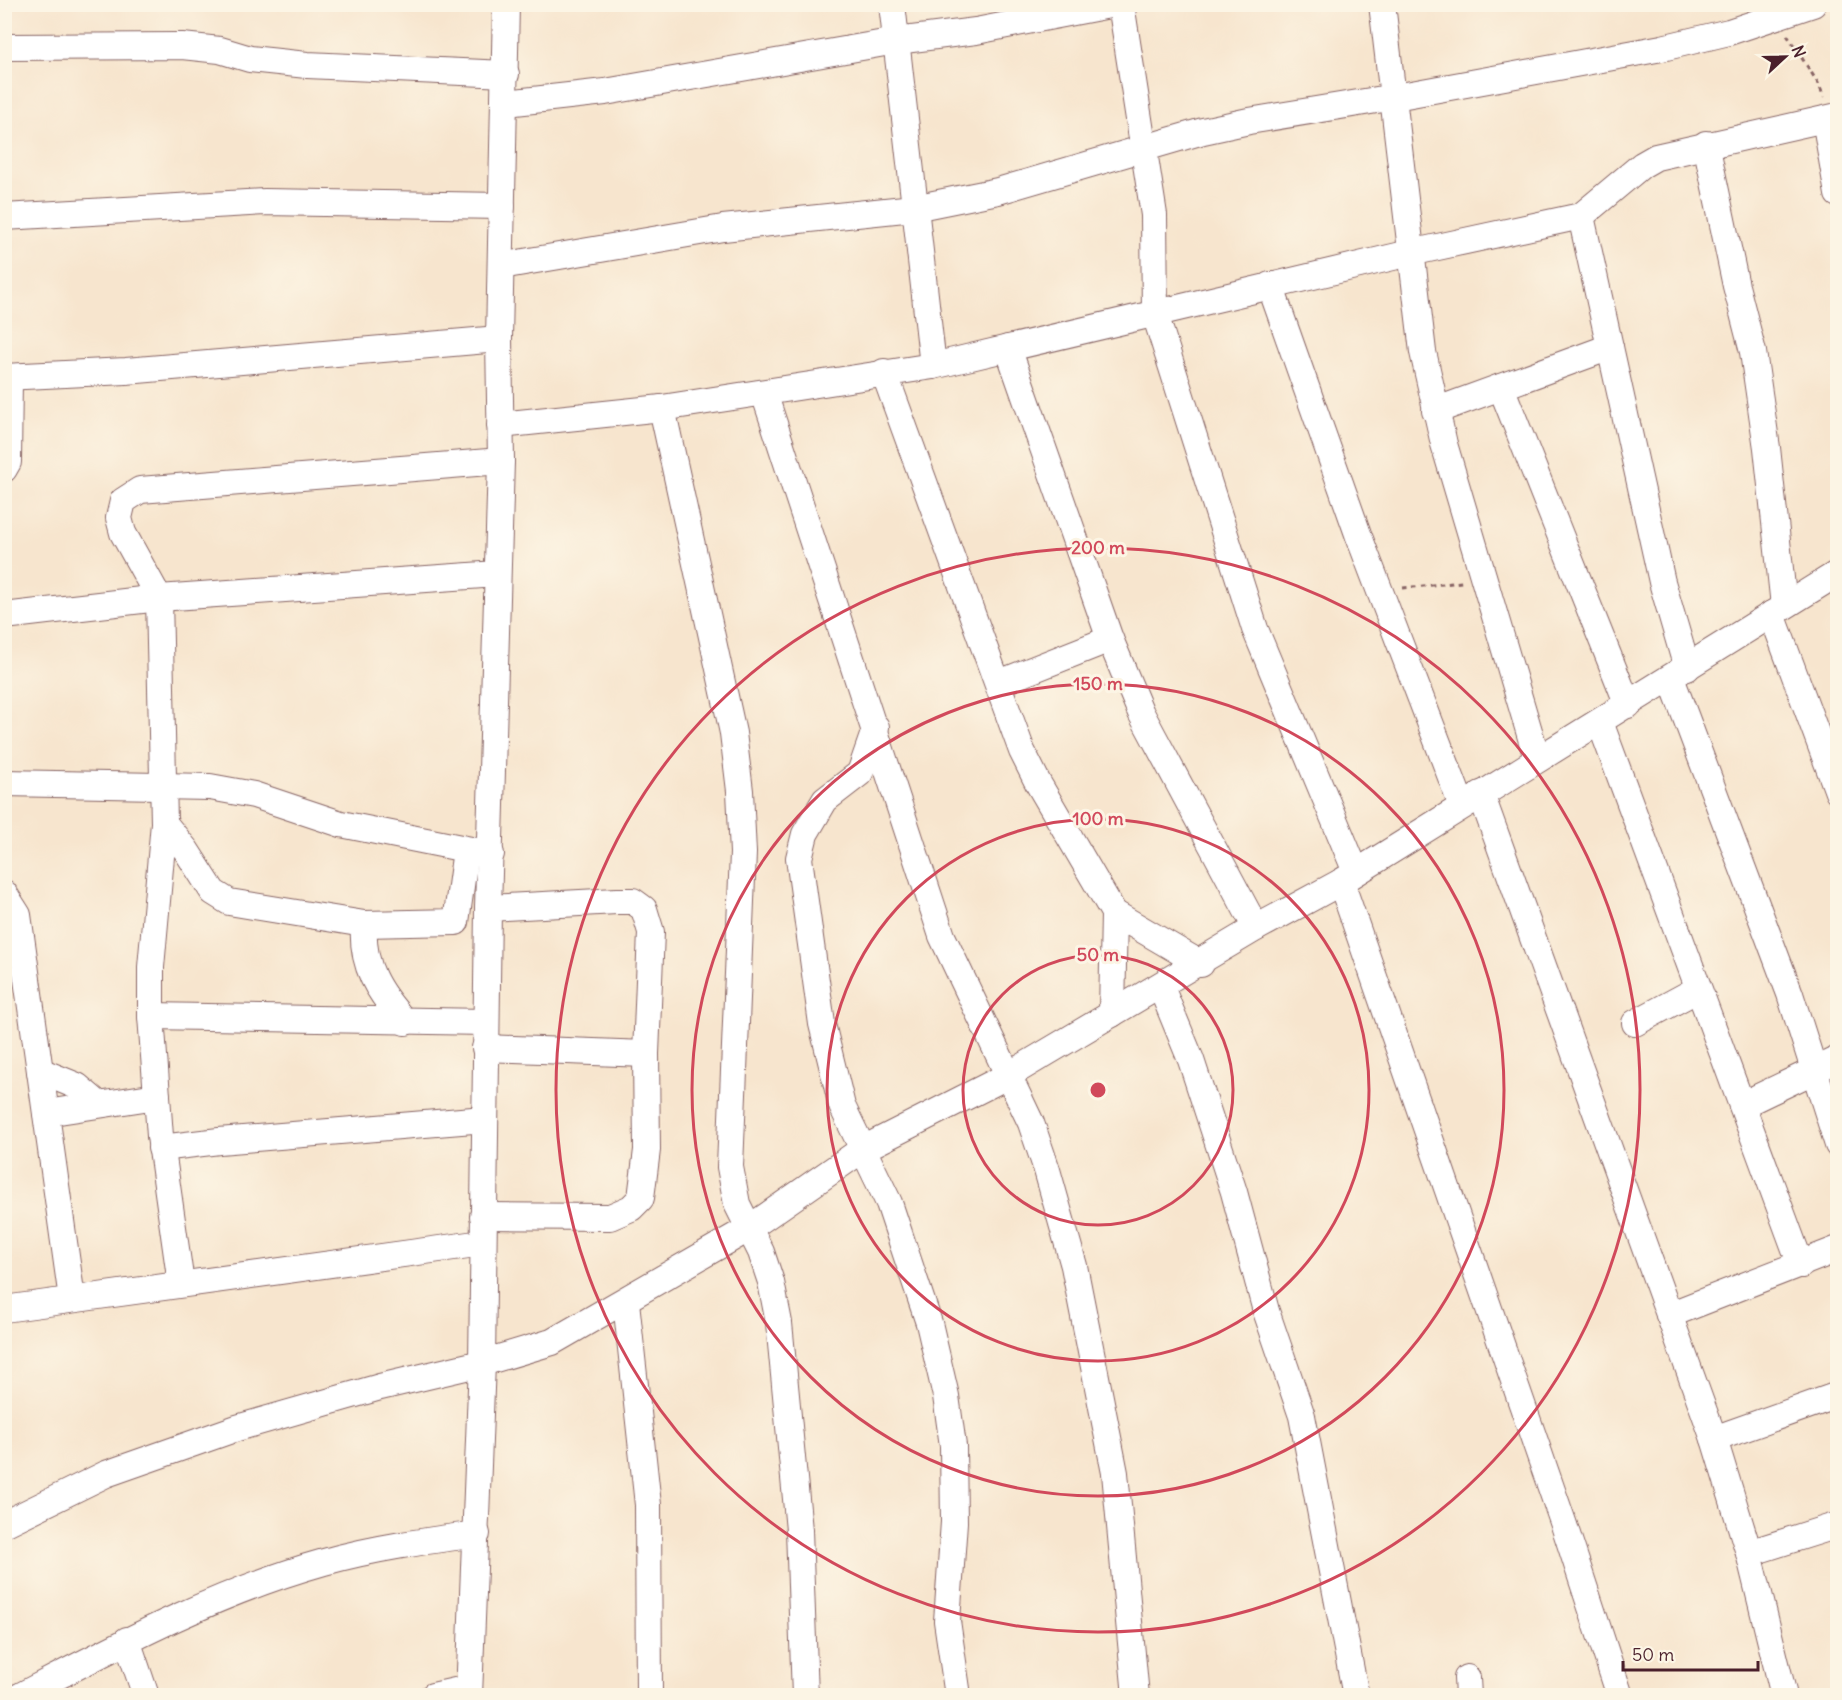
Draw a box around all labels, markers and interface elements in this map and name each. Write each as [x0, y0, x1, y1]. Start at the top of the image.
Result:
north arrow [1755, 27, 1815, 87]
text: N [1788, 43, 1810, 60]
text: 200 m [1071, 536, 1125, 559]
text: 150 m [1073, 672, 1123, 695]
text: 100 m [1073, 807, 1124, 830]
text: 50 m [1077, 943, 1119, 966]
centre of rings [1088, 1080, 1108, 1100]
scale bar [1623, 1634, 1758, 1672]
text: 50 m [1632, 1643, 1674, 1666]

